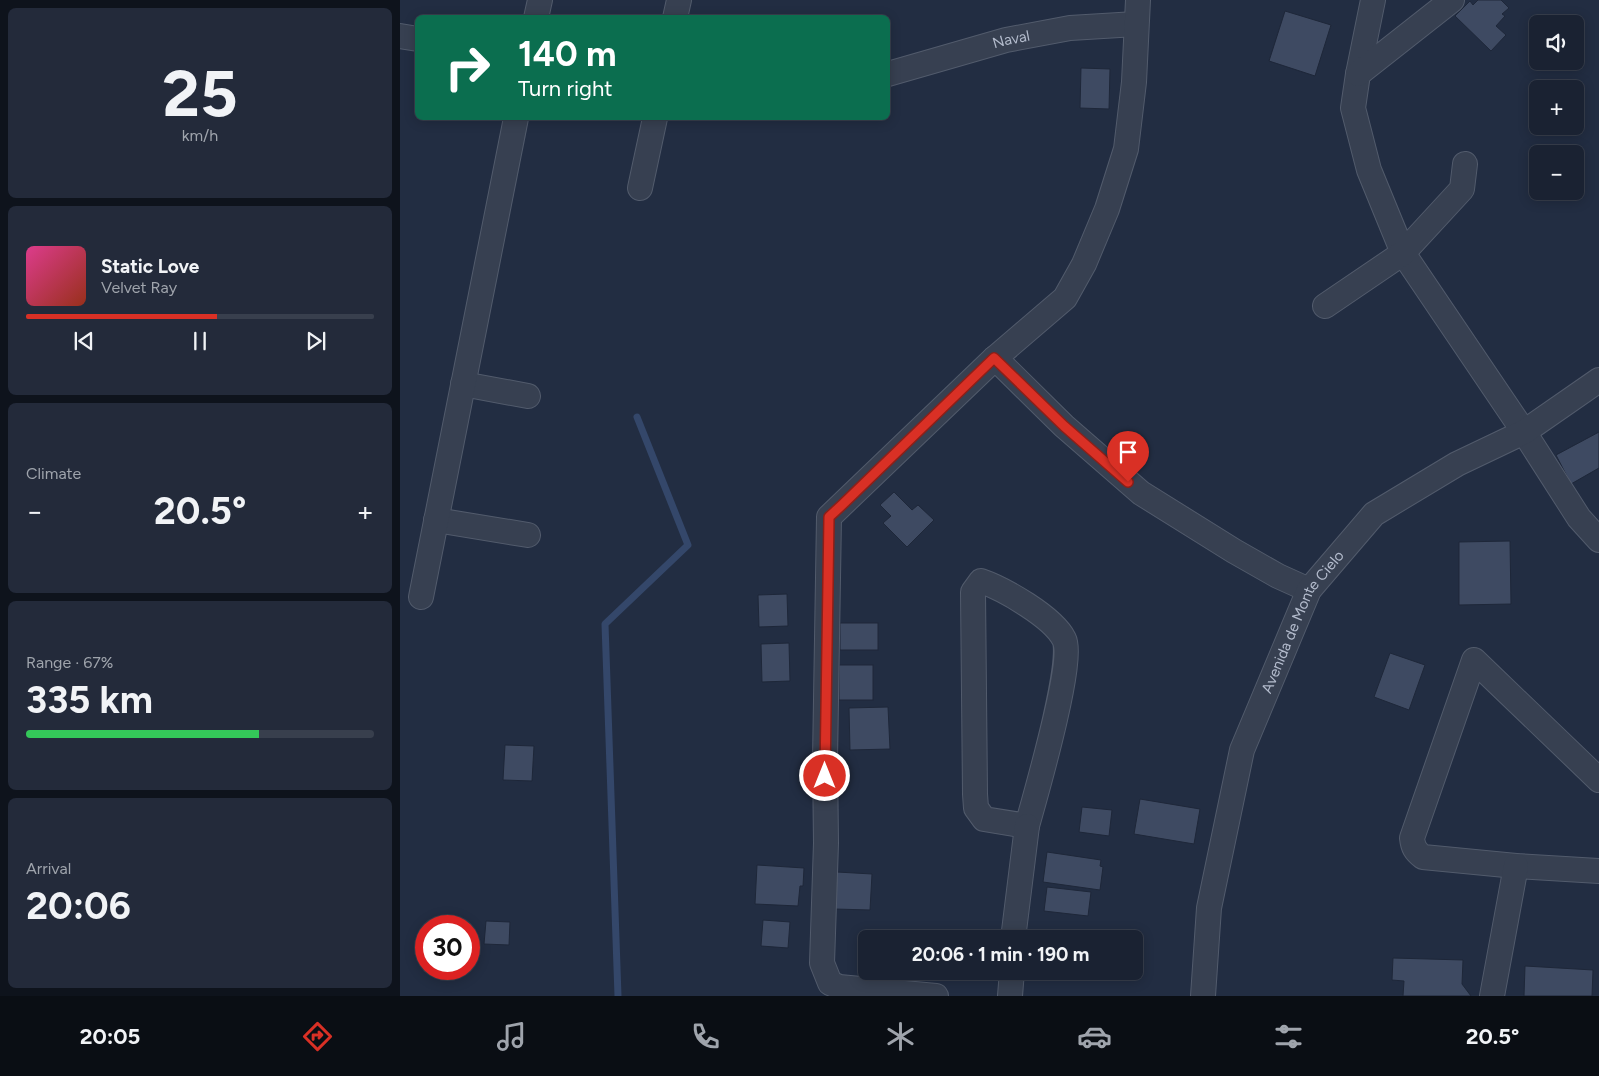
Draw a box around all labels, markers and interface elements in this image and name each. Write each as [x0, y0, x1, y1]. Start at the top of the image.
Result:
map controls [1529, 15, 1584, 200]
button: sound [1529, 15, 1584, 70]
street label: Naval [990, 27, 1031, 52]
text: 140 m [518, 33, 616, 75]
icon: right [435, 35, 500, 100]
text: 25 [162, 54, 238, 132]
text: Turn right [518, 75, 613, 102]
button: + [1529, 80, 1584, 135]
text: km/h [182, 126, 218, 145]
button: − [1529, 145, 1584, 200]
text: Static Love [101, 255, 199, 278]
text: Velvet Ray [101, 278, 177, 297]
icon: previous [70, 327, 98, 355]
icon: pause [186, 327, 214, 355]
icon: next [302, 327, 330, 355]
pin [1107, 431, 1149, 482]
icon: arrive [1114, 438, 1142, 466]
text: Climate [26, 464, 81, 483]
text: 20.5° [154, 488, 246, 534]
text: − [26, 494, 43, 528]
text: + [357, 494, 374, 528]
street label: Avenida de Monte Cielo [1258, 547, 1348, 696]
text: Range · 67% [26, 653, 113, 672]
text: 335 km [26, 677, 153, 723]
position arrow [798, 749, 850, 801]
text: Arrival [26, 859, 71, 878]
text: 20:06 [26, 883, 131, 929]
speed limit sign: 30 [415, 915, 480, 980]
text: 20:06 · 1 min · 190 m [912, 943, 1089, 966]
icon: directions [300, 1019, 335, 1054]
icon: music [494, 1019, 529, 1054]
icon: phone [688, 1019, 723, 1054]
icon: climate [883, 1019, 918, 1054]
icon: car [1077, 1019, 1112, 1054]
icon: filters [1271, 1019, 1306, 1054]
text: 20:05 [80, 1023, 140, 1050]
text: 20.5° [1466, 1023, 1519, 1050]

